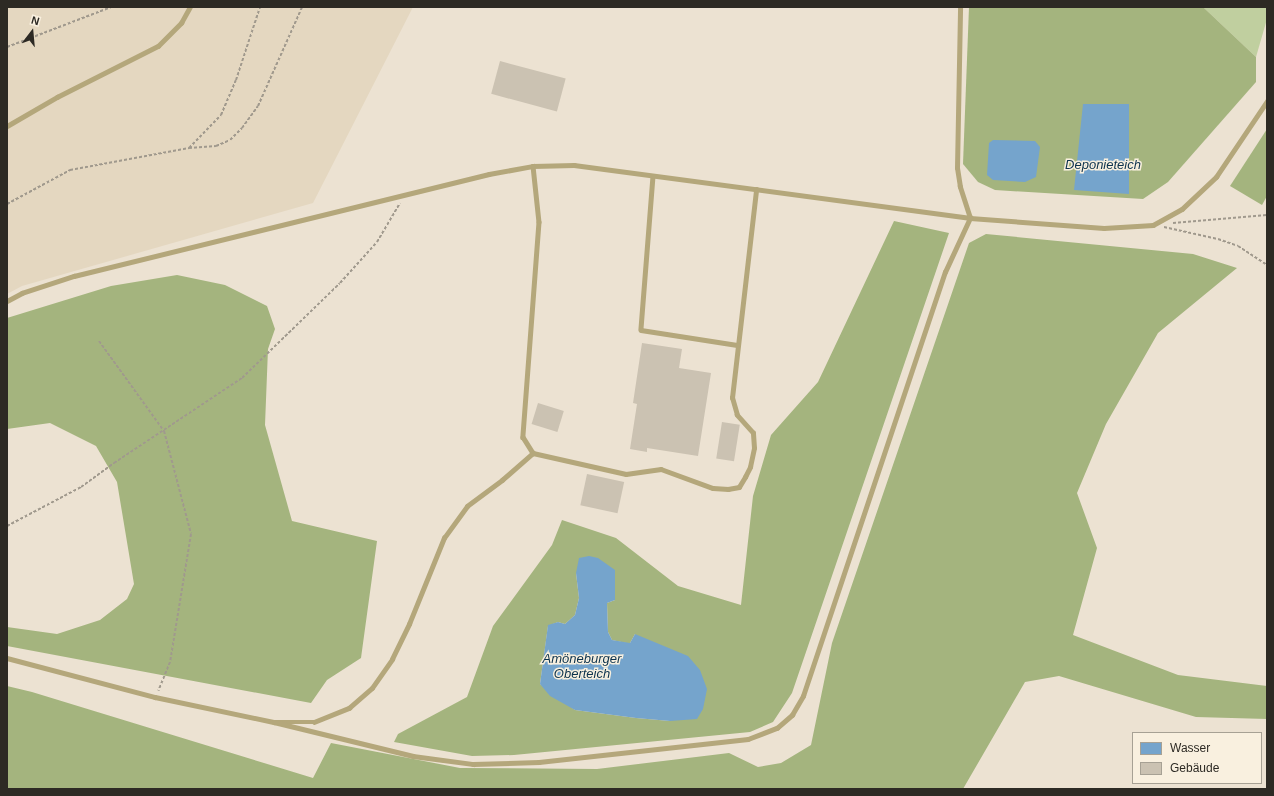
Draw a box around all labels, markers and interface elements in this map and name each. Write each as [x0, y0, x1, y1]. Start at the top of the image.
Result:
north arrow [12, 12, 52, 52]
text: N [30, 14, 41, 27]
water label: Deponieteich [1065, 157, 1141, 173]
water label: Amöneburger Oberteich [543, 652, 621, 683]
legend [1132, 732, 1262, 784]
text: Wasser [1170, 741, 1210, 755]
text: Gebäude [1170, 761, 1219, 775]

